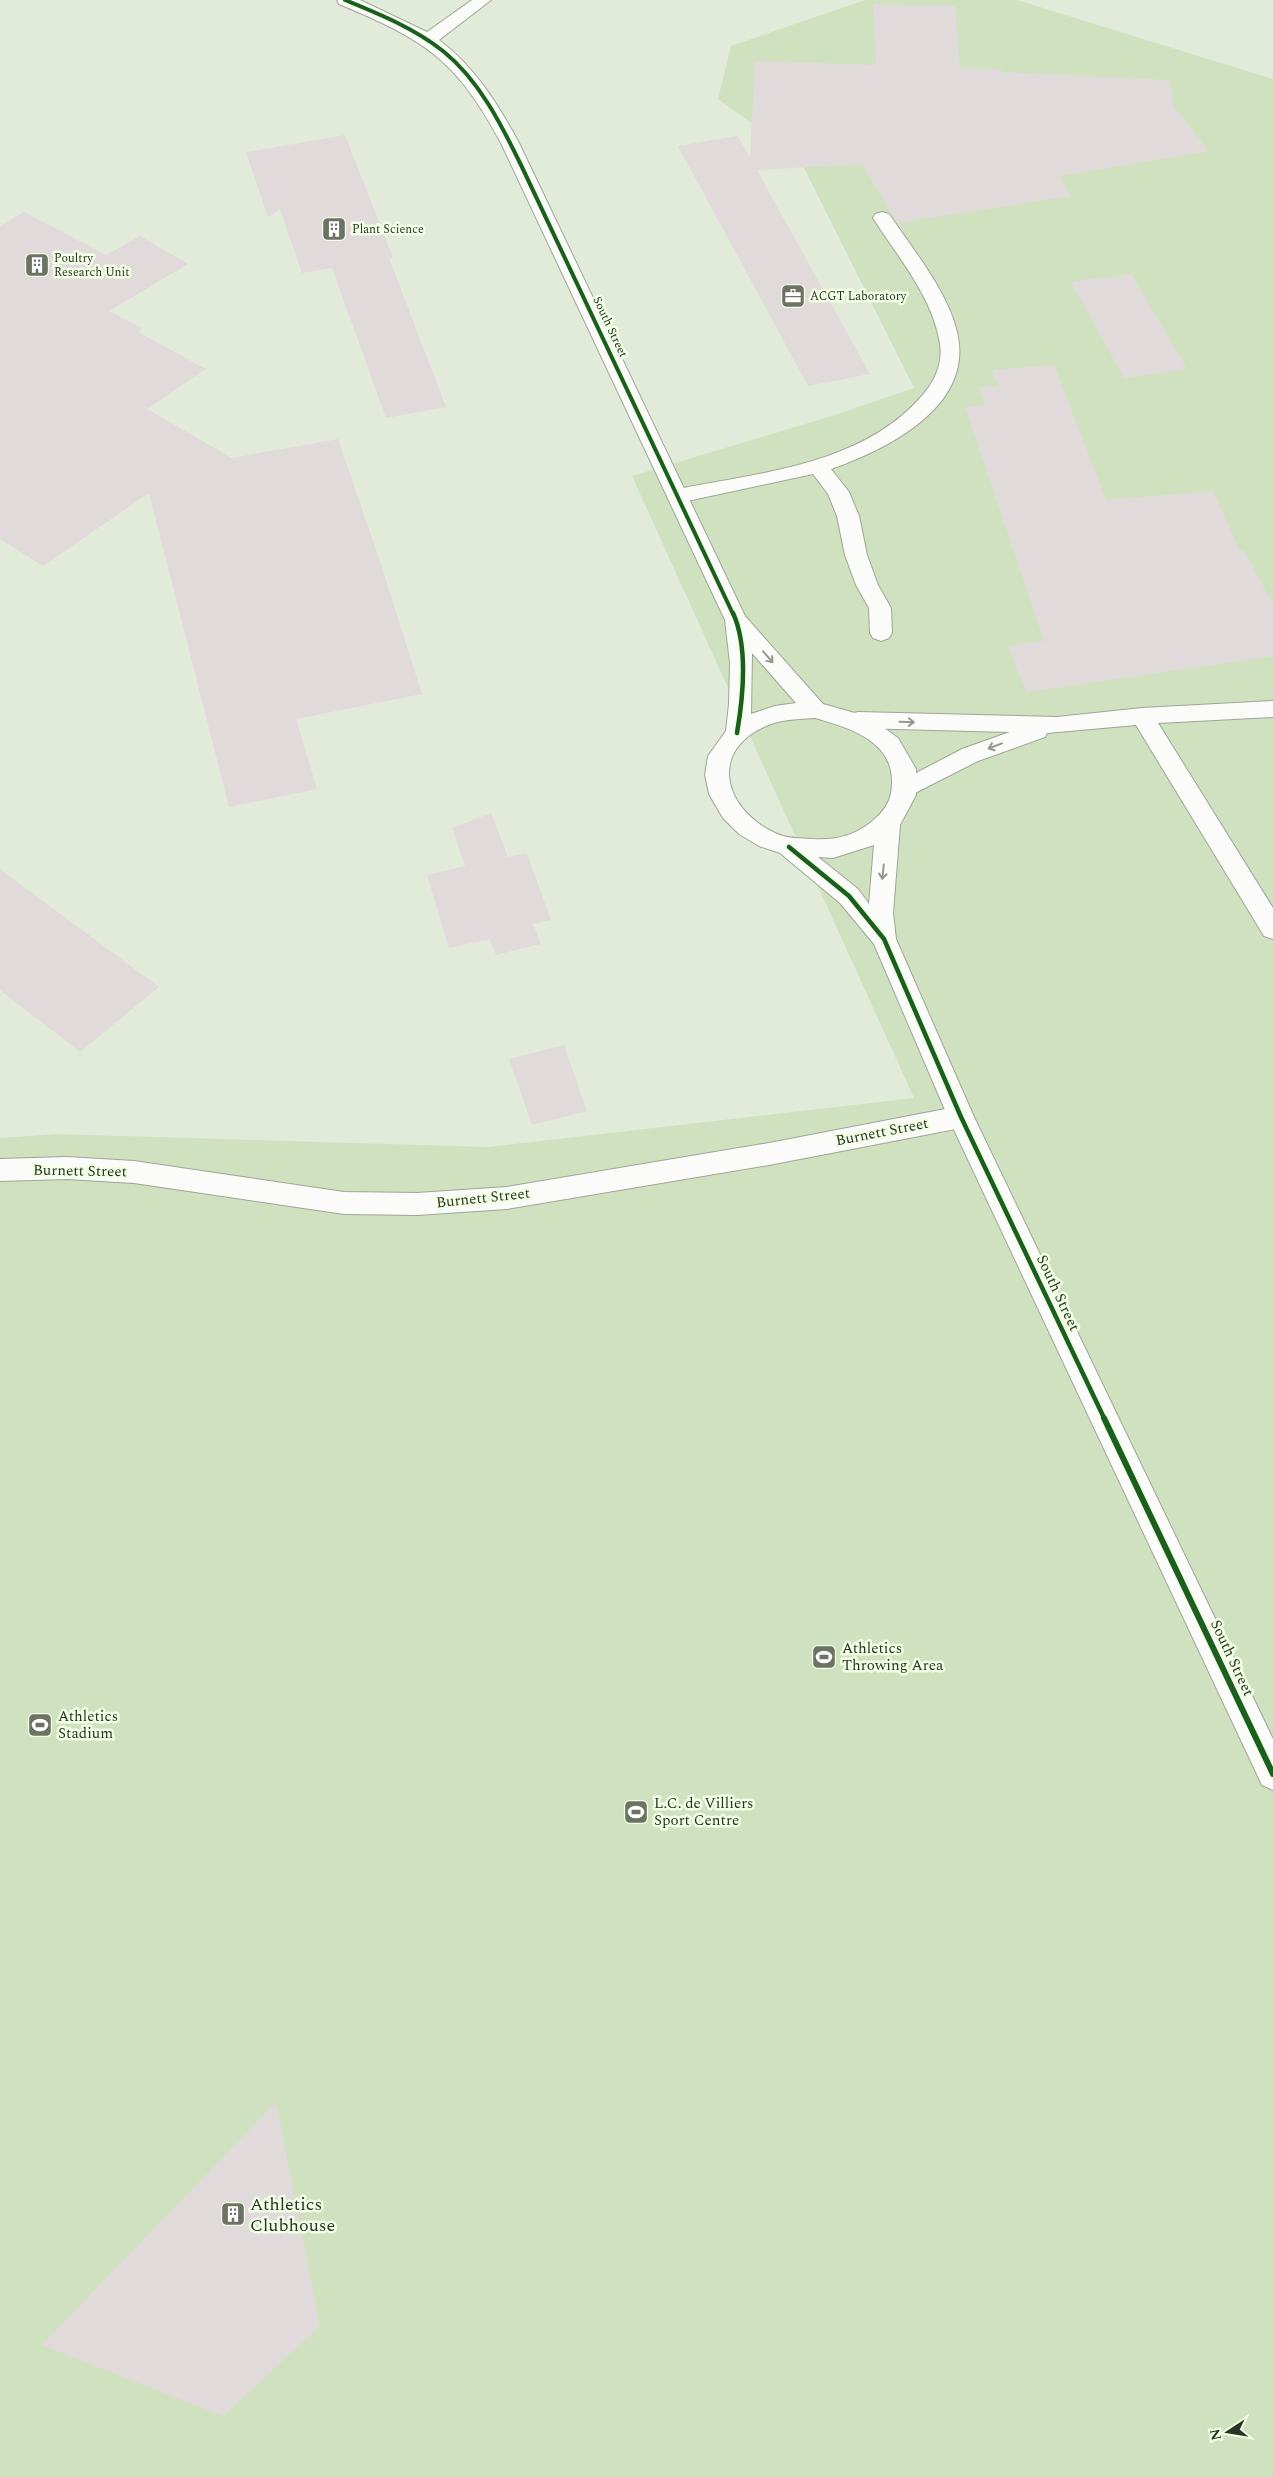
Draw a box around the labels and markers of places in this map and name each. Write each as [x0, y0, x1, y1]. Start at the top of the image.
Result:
building icon: Plant Science [321, 216, 347, 242]
place label: Plant Science [352, 220, 424, 239]
place label: Poultry Research Unit [54, 249, 130, 282]
building icon: Poultry Research Unit [24, 252, 50, 278]
office icon: ACGT Laboratory [780, 283, 806, 309]
place label: ACGT Laboratory [810, 287, 908, 306]
place label: Athletics Throwing Area [842, 1637, 944, 1677]
sports icon: Athletics Throwing Area [811, 1644, 837, 1670]
place label: Athletics Stadium [58, 1705, 118, 1745]
sports icon: Athletics Stadium [27, 1712, 53, 1738]
place label: L.C. de Villiers Sport Centre [654, 1792, 754, 1832]
sports icon: L.C. de Villiers Sport Centre [623, 1799, 649, 1825]
place label: Athletics Clubhouse [250, 2191, 335, 2239]
building icon: Athletics Clubhouse [220, 2201, 246, 2227]

